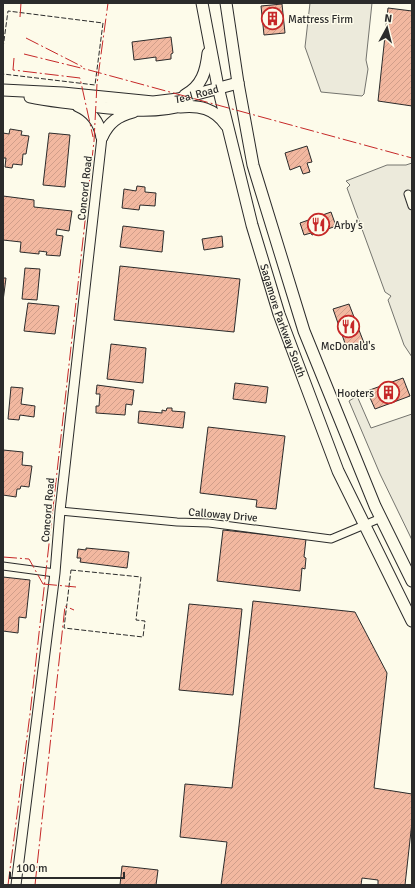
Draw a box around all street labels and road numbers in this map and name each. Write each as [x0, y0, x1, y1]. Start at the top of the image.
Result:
street label: Teal Road [174, 82, 220, 106]
street label: Concord Road [75, 155, 95, 221]
street label: Sagamore Parkway South [258, 262, 309, 379]
street label: Concord Road [39, 477, 57, 543]
street label: Calloway Drive [188, 505, 258, 525]

